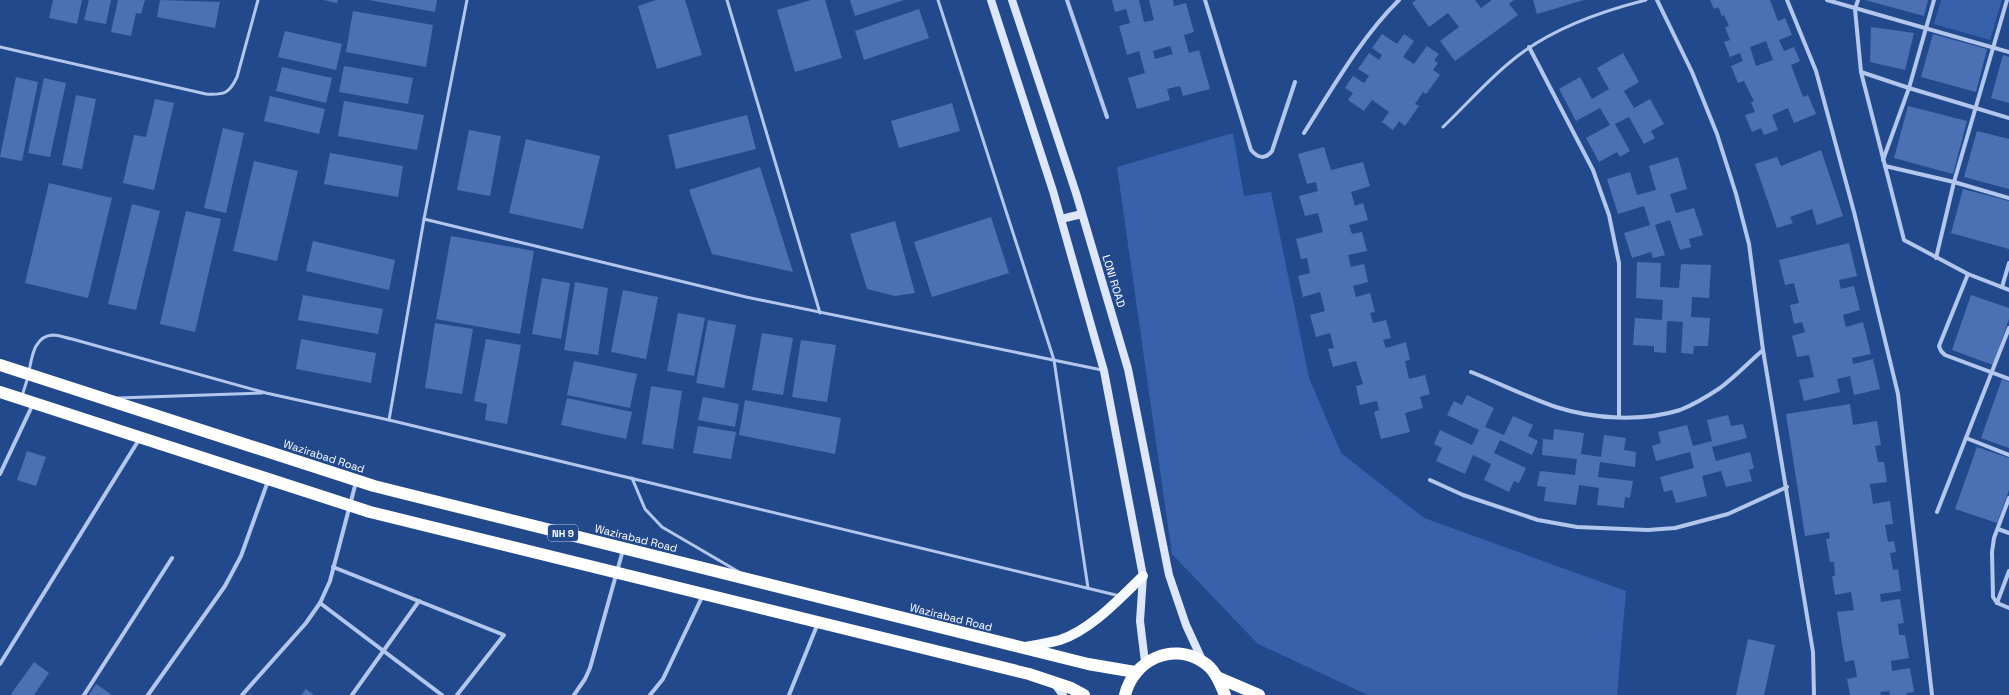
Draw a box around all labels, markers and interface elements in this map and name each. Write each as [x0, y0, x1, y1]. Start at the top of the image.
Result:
street label: LONI ROAD [1099, 253, 1129, 309]
street label: Wazirabad Road [282, 436, 366, 476]
street label: Wazirabad Road [593, 521, 679, 555]
road number: NH 9 [548, 525, 578, 541]
street label: Wazirabad Road [908, 600, 994, 634]

